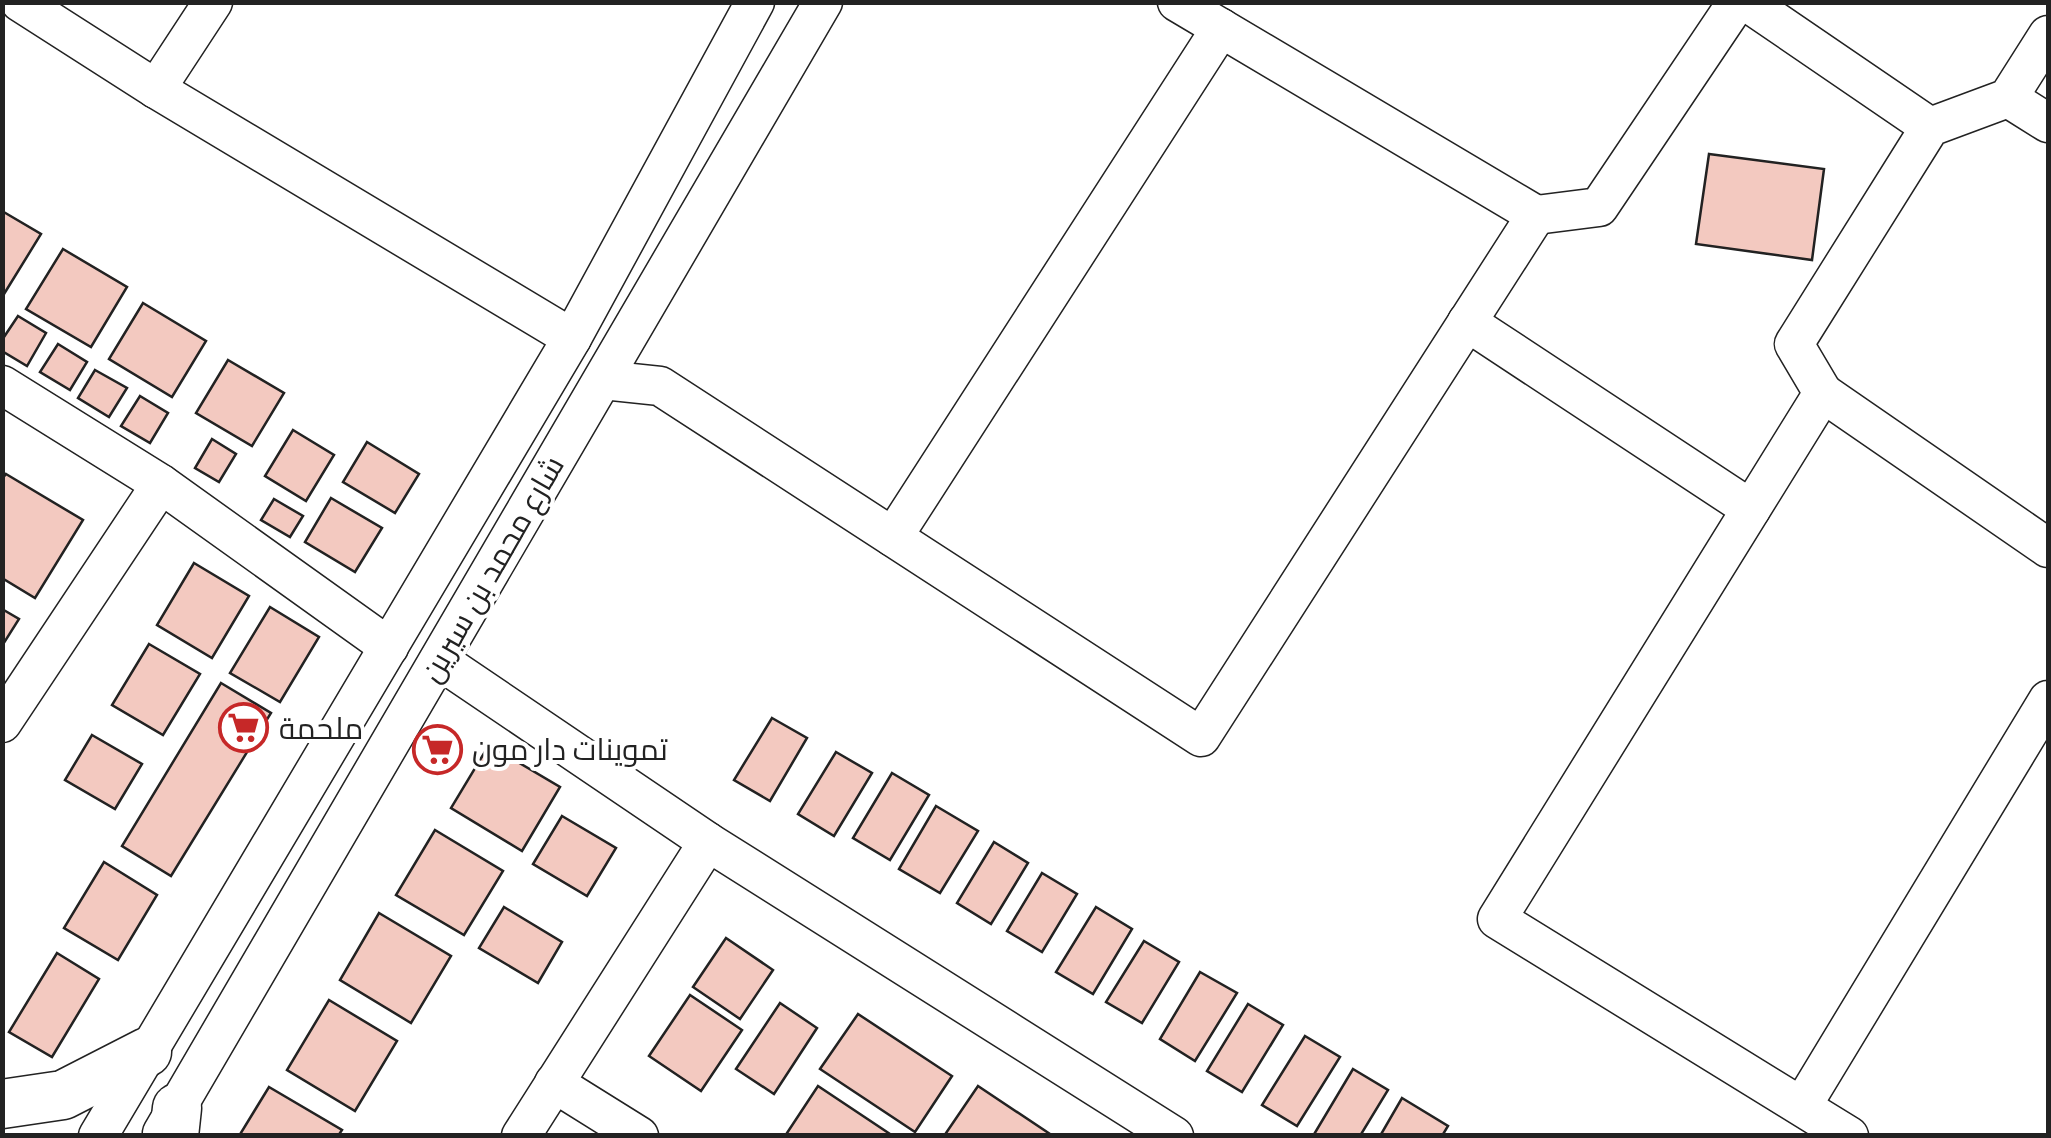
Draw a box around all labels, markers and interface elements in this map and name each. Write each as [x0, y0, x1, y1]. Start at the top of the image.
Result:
street label: شارع محمد بن سيرين [413, 450, 574, 690]
supermarket icon: ملحمة [218, 702, 270, 754]
place label: ملحمة [279, 711, 363, 746]
supermarket icon: تموينات دار مون [411, 723, 463, 775]
place label: تموينات دار مون [472, 732, 668, 767]

